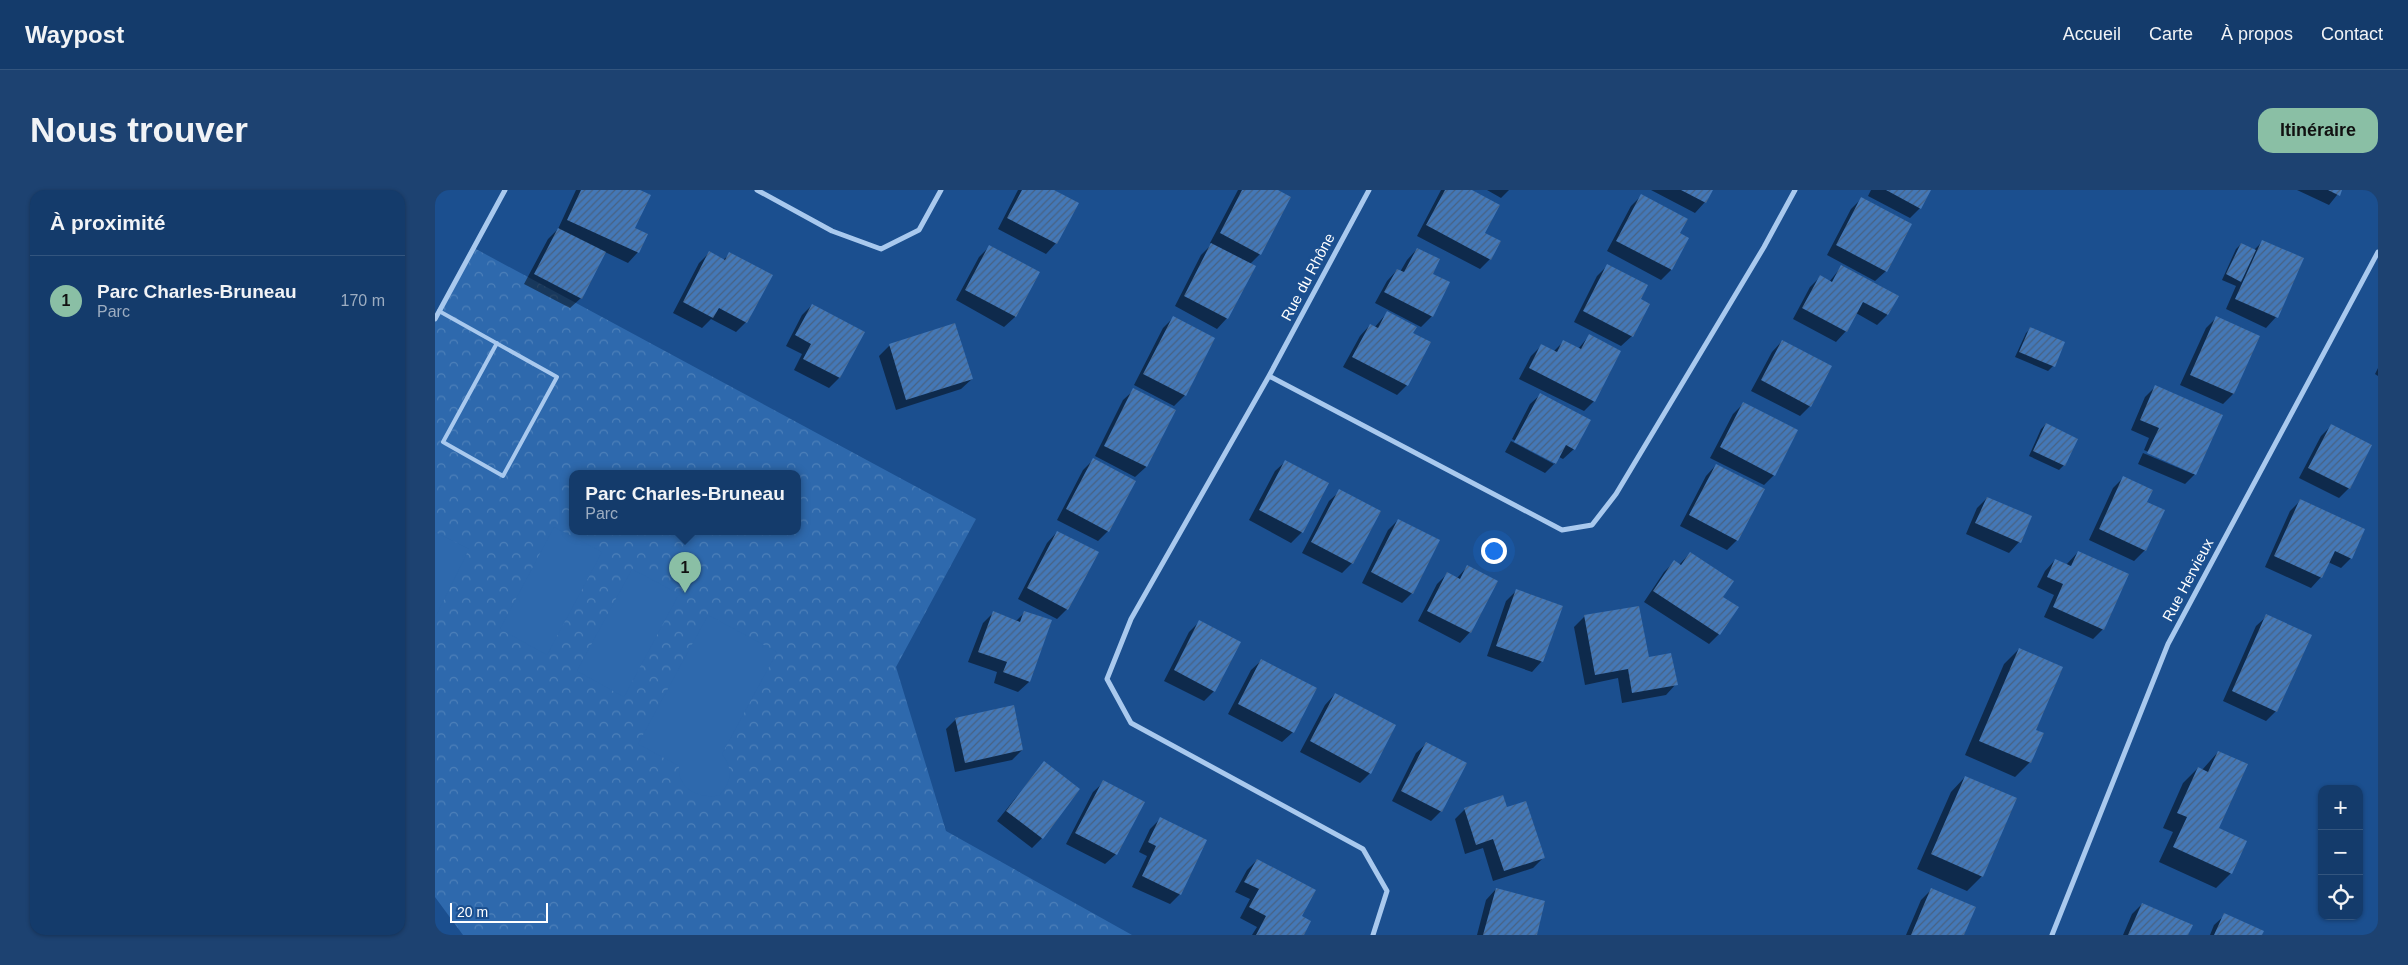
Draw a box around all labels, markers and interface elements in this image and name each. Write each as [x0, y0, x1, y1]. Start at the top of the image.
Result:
text: Waypost [25, 21, 124, 48]
text: Accueil [2063, 24, 2121, 44]
text: Carte [2149, 24, 2193, 44]
text: À propos [2221, 24, 2293, 44]
text: Contact [2321, 24, 2383, 44]
button: Itinéraire [2258, 108, 2378, 153]
text: Nous trouver [30, 110, 248, 149]
text: À proximité [50, 211, 166, 234]
street label: Rue du Rhône [1277, 230, 1338, 323]
text: Parc Charles-Bruneau [97, 281, 297, 302]
text: 1 [62, 292, 70, 309]
text: 170 m [341, 292, 385, 309]
text: Parc [97, 303, 130, 320]
popup [569, 470, 801, 535]
text: Parc Charles-Bruneau [585, 483, 785, 504]
text: Parc [585, 505, 618, 522]
street label: Rue Hervieux [2159, 535, 2217, 624]
your location [1481, 538, 1507, 564]
pin: 1 [669, 552, 701, 593]
map controls [2318, 785, 2363, 920]
button: + [2318, 785, 2363, 830]
button: − [2318, 830, 2363, 875]
button: locate [2318, 875, 2363, 920]
scale bar [450, 900, 547, 923]
text: 20 m [457, 904, 488, 920]

